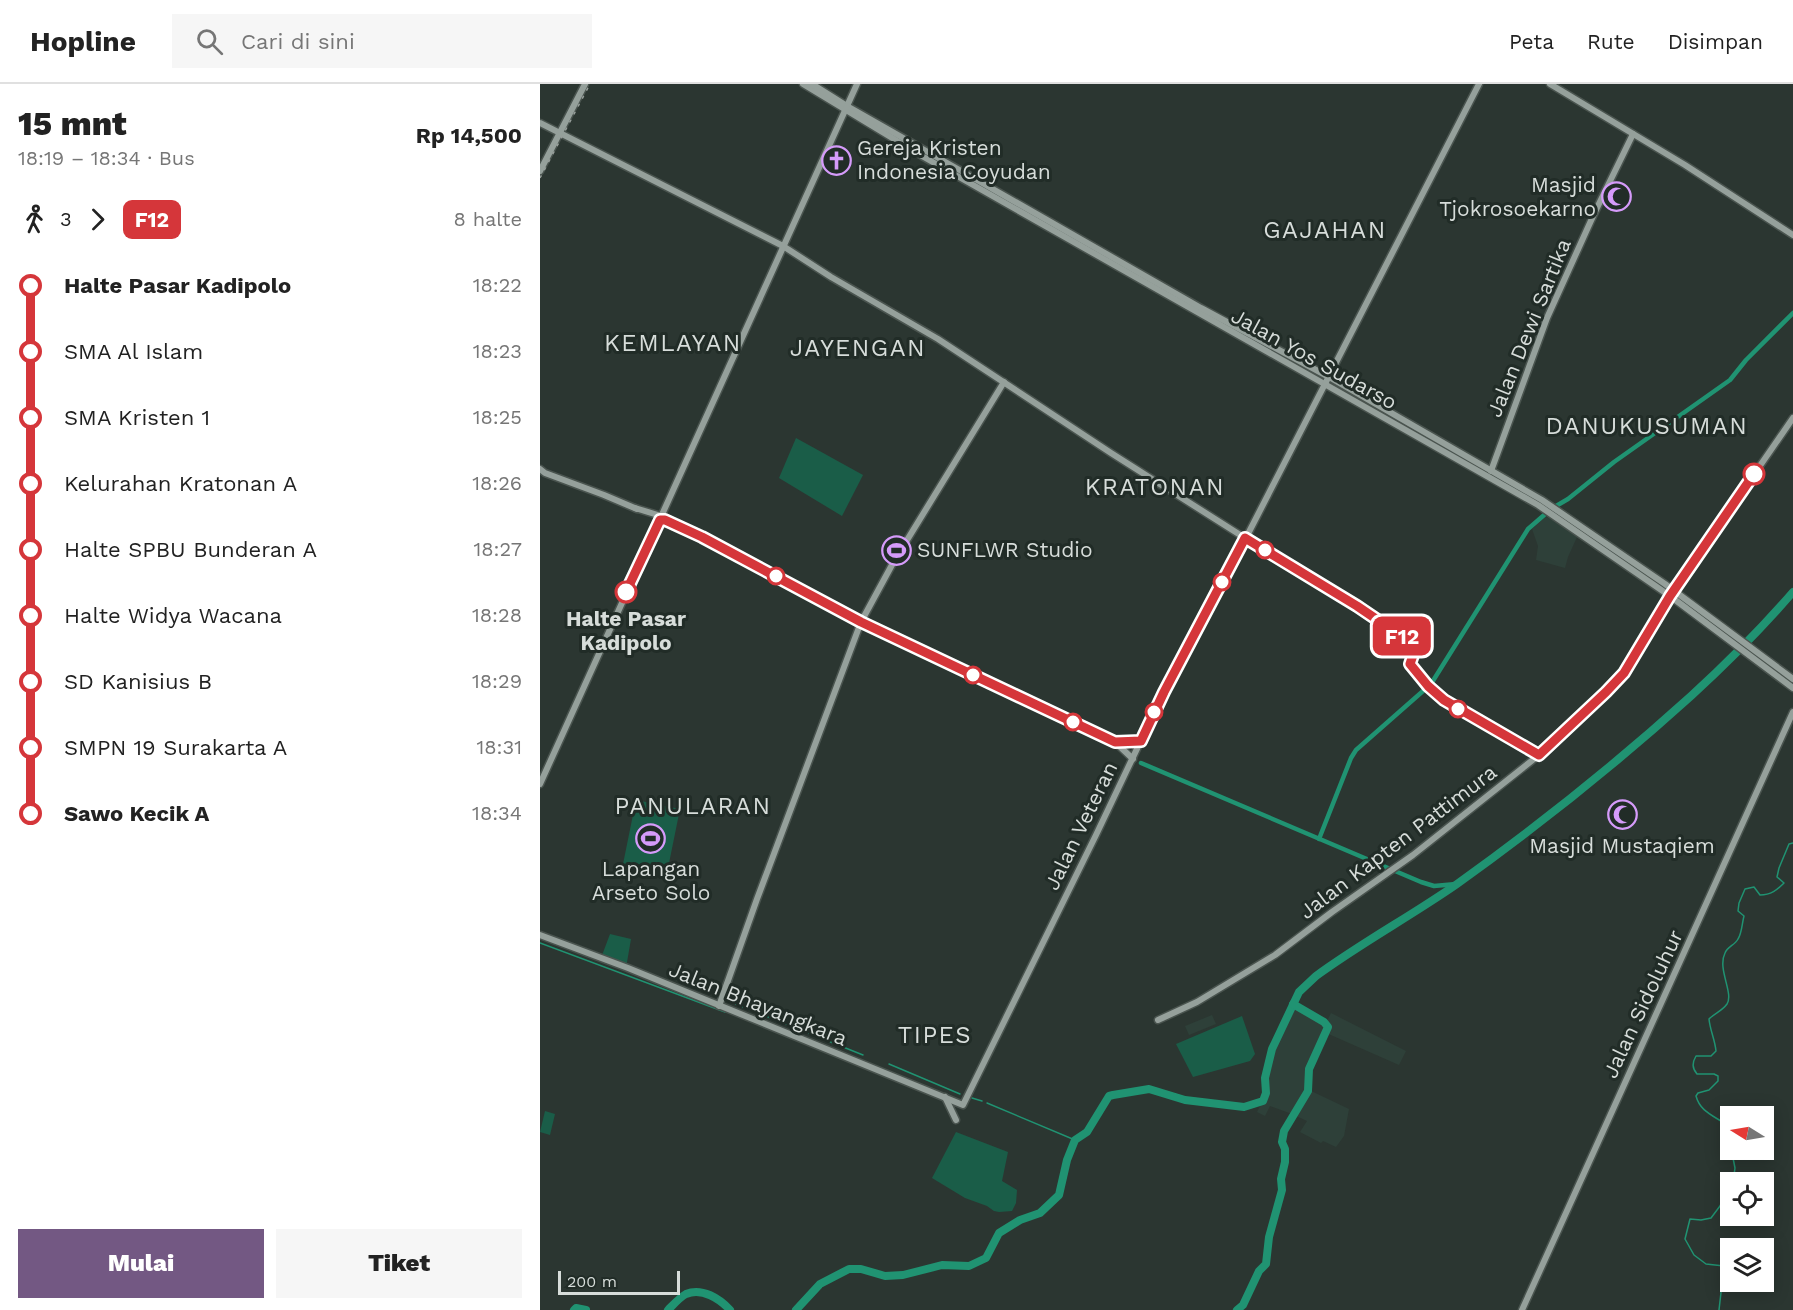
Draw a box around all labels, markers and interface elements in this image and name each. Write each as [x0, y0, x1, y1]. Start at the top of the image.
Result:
search box [172, 14, 592, 68]
text: Hopline [30, 25, 136, 58]
icon: search [193, 25, 226, 58]
text: Cari di sini [241, 29, 355, 54]
text: Peta [1509, 29, 1554, 54]
text: Rute [1587, 29, 1635, 54]
text: Disimpan [1668, 29, 1763, 54]
text: 15 mnt [18, 104, 127, 143]
text: Rp 14,500 [416, 123, 522, 148]
place label: Gereja Kristen Indonesia Coyudan [857, 135, 1051, 184]
church icon: Gereja Kristen Indonesia Coyudan [820, 144, 852, 176]
text: 18:19 – 18:34 · Bus [18, 146, 195, 170]
place label: Masjid Tjokrosoekarno [1439, 172, 1596, 221]
mosque icon: Masjid Tjokrosoekarno [1601, 181, 1633, 213]
icon: walk [18, 203, 51, 236]
icon: forward [81, 203, 114, 236]
text: 3 [60, 207, 72, 231]
text: F12 [135, 207, 169, 232]
text: 8 halte [454, 207, 522, 231]
district label: GAJAHAN [1263, 216, 1387, 244]
street label: Jalan Dewi Sartika [1481, 235, 1576, 421]
text: Halte Pasar Kadipolo [64, 273, 291, 298]
text: 18:22 [473, 273, 522, 297]
street label: Jalan Yos Sudarso [1227, 303, 1401, 414]
district label: KEMLAYAN [604, 329, 742, 357]
district label: JAYENGAN [790, 334, 926, 362]
text: SMA Al Islam [64, 339, 203, 364]
text: 18:23 [473, 339, 522, 363]
text: SMA Kristen 1 [64, 405, 210, 430]
text: 18:25 [473, 405, 522, 429]
district label: DANUKUSUMAN [1546, 412, 1748, 440]
unlabelled marker [1743, 463, 1765, 485]
text: Kelurahan Kratonan A [64, 471, 297, 496]
text: 18:26 [472, 471, 522, 495]
district label: KRATONAN [1085, 473, 1225, 501]
sports icon: SUNFLWR Studio [880, 534, 912, 566]
text: Halte SPBU Bunderan A [64, 537, 317, 562]
text: 18:27 [473, 537, 522, 561]
place label: SUNFLWR Studio [917, 537, 1093, 562]
unlabelled marker [1256, 541, 1274, 559]
unlabelled marker [767, 567, 785, 585]
unlabelled marker [1213, 573, 1231, 591]
marker: Halte Pasar Kadipolo [615, 581, 637, 603]
text: Halte Widya Wacana [64, 603, 282, 628]
text: 18:28 [472, 603, 522, 627]
place label: Halte Pasar Kadipolo [566, 606, 686, 655]
line badge: F12 [1368, 616, 1436, 656]
text: F12 [1385, 624, 1419, 649]
unlabelled marker [964, 666, 982, 684]
text: SD Kanisius B [64, 669, 212, 694]
text: 18:29 [472, 669, 522, 693]
unlabelled marker [1449, 700, 1467, 718]
unlabelled marker [1145, 703, 1163, 721]
unlabelled marker [1064, 713, 1082, 731]
text: SMPN 19 Surakarta A [64, 735, 287, 760]
text: 18:31 [477, 735, 522, 759]
street label: Jalan Veteran [1039, 758, 1122, 894]
street label: Jalan Kapten Pattimura [1294, 759, 1501, 924]
district label: PANULARAN [614, 792, 772, 820]
mosque icon: Masjid Mustaqiem [1606, 799, 1638, 831]
text: Sawo Kecik A [64, 801, 209, 826]
text: 18:34 [472, 801, 522, 825]
sports icon: Lapangan Arseto Solo [635, 822, 667, 854]
place label: Masjid Mustaqiem [1529, 833, 1715, 858]
place label: Lapangan Arseto Solo [592, 856, 710, 905]
street label: Jalan Sidoluhur [1597, 925, 1688, 1082]
street label: Jalan Bhayangkara [665, 956, 851, 1051]
district label: TIPES [898, 1021, 972, 1049]
north arrow [1720, 1106, 1774, 1160]
map controls [1720, 1106, 1774, 1292]
button: locate [1720, 1172, 1774, 1226]
button: Mulai [18, 1229, 264, 1298]
button: Tiket [276, 1229, 522, 1298]
button: layers [1720, 1238, 1774, 1292]
scale bar [558, 1268, 680, 1296]
text: 200 m [567, 1272, 617, 1291]

